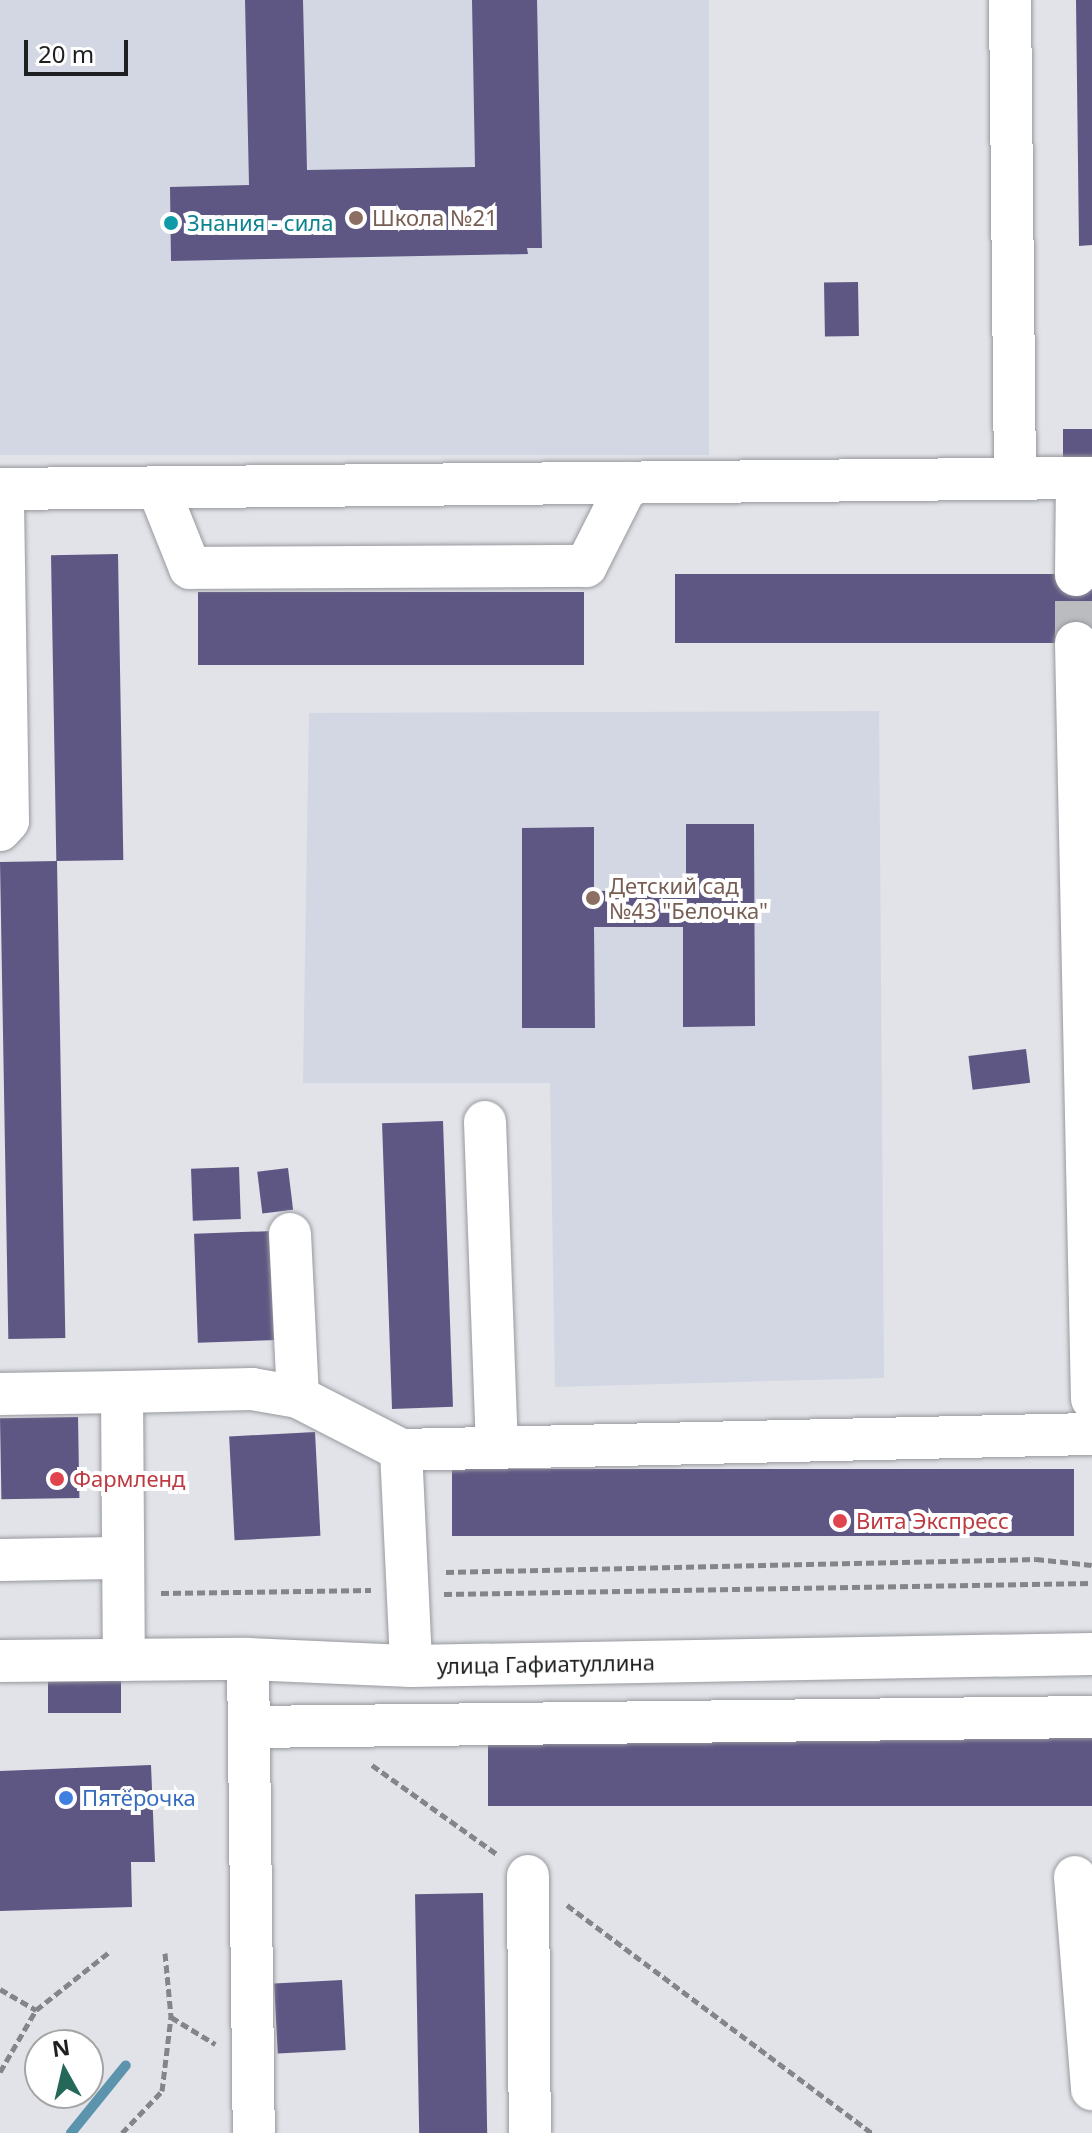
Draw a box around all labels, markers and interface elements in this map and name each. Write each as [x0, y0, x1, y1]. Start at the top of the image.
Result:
scale bar [28, 24, 132, 74]
text: 20 m [38, 37, 94, 70]
place label: Школа №21 [372, 205, 498, 231]
marker: Школа №21 [347, 209, 365, 227]
place label: Знания - сила [187, 210, 333, 236]
marker: Знания - сила [162, 214, 180, 232]
place label: Детский сад №43 "Белочка" [609, 872, 768, 924]
marker: Детский сад №43 "Белочка" [584, 889, 602, 907]
place label: Фармленд [73, 1466, 185, 1492]
marker: Фармленд [48, 1470, 66, 1488]
place label: Вита Экспресс [856, 1508, 1009, 1534]
marker: Вита Экспресс [831, 1512, 849, 1530]
street label: улица Гафиатуллина [437, 1649, 655, 1679]
place label: Пятёрочка [82, 1785, 196, 1811]
marker: Пятёрочка [57, 1789, 75, 1807]
north arrow [24, 2029, 104, 2109]
text: N [50, 2031, 72, 2063]

